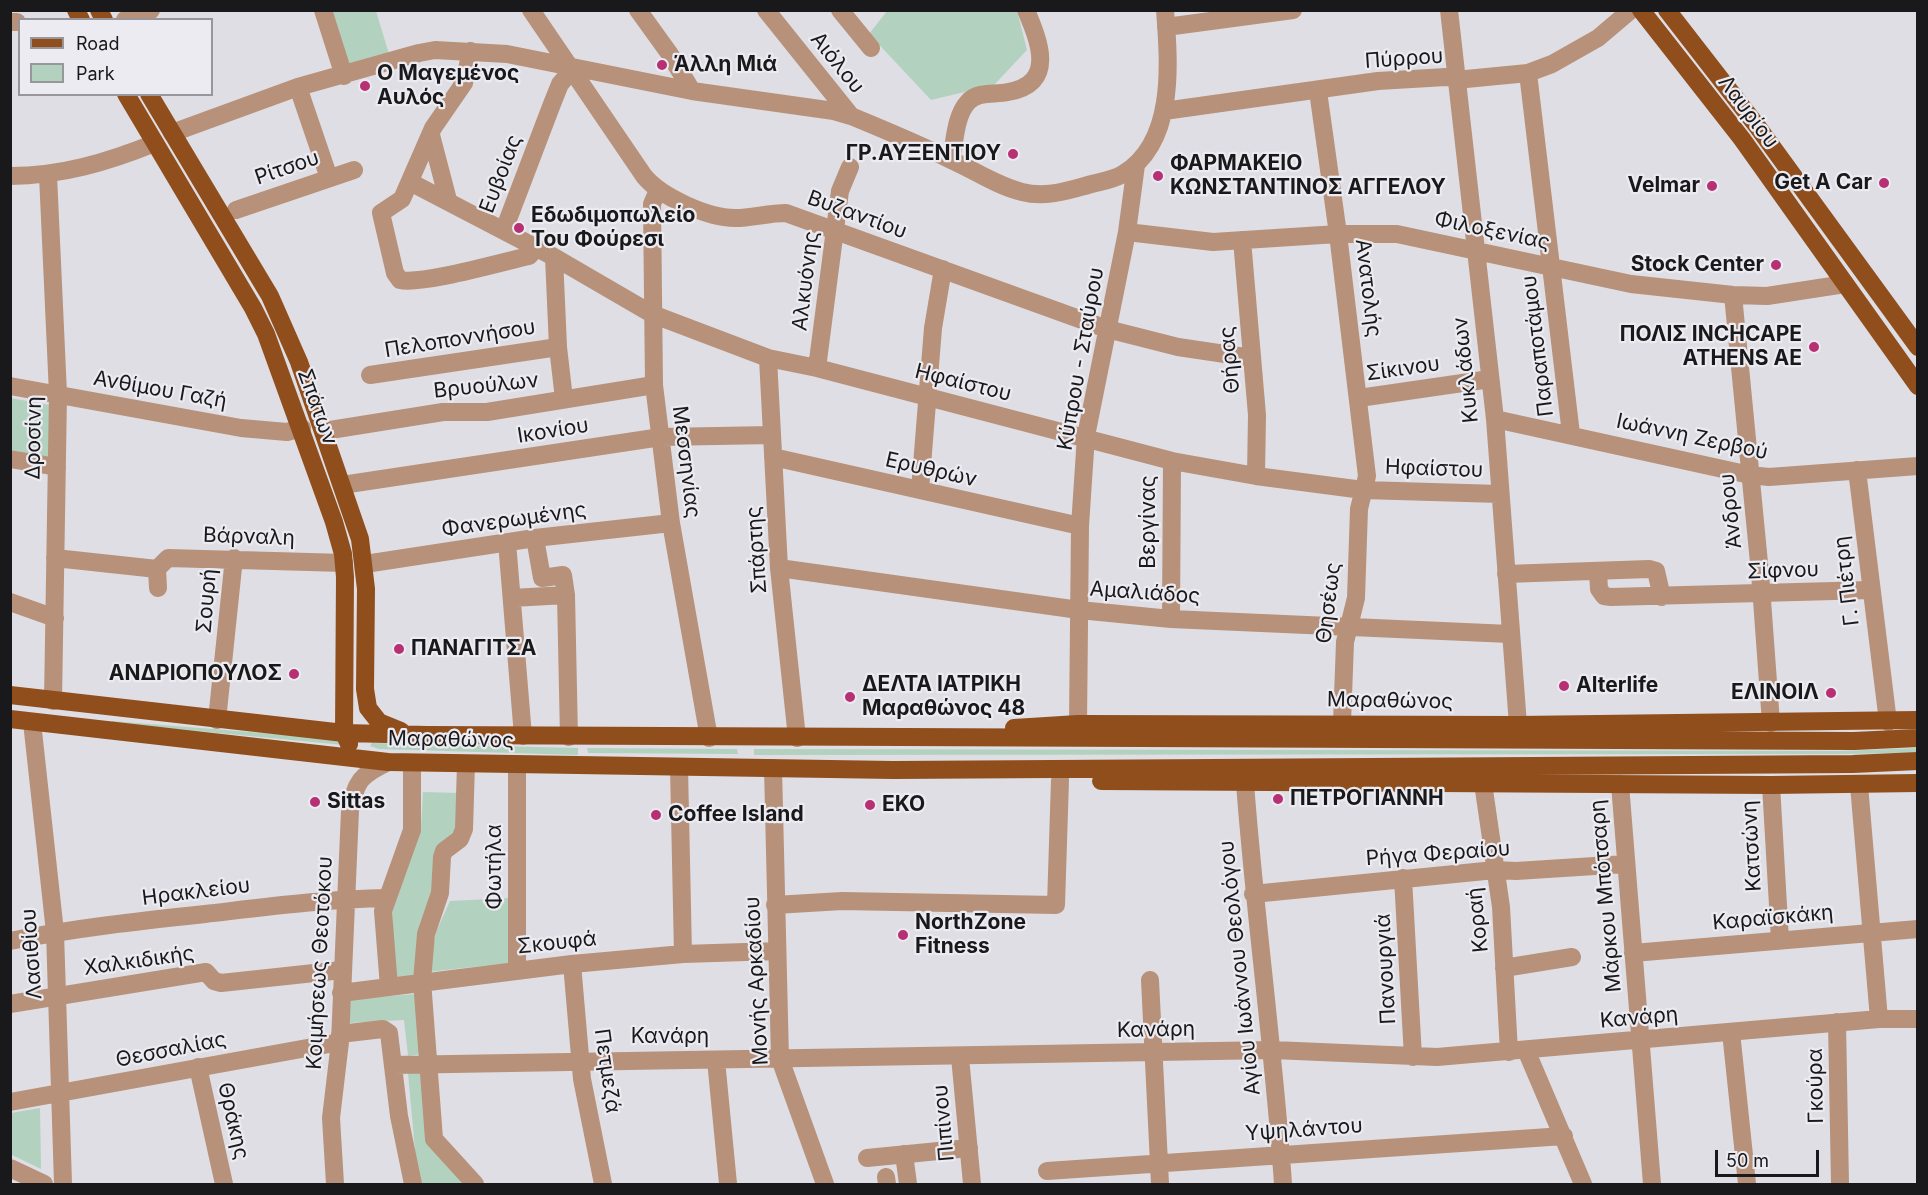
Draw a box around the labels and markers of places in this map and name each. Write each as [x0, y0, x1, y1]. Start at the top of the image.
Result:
place label: Άλλη Μιά [674, 52, 777, 78]
marker: Άλλη Μιά [655, 58, 669, 72]
place label: Ο Μαγεμένος Αυλός [377, 61, 519, 111]
marker: Ο Μαγεμένος Αυλός [358, 79, 372, 93]
place label: ΓΡ.ΑΥΞΕΝΤΙΟΥ [846, 141, 1001, 167]
marker: ΓΡ.ΑΥΞΕΝΤΙΟΥ [1006, 147, 1020, 161]
place label: ΦΑΡΜΑΚΕΙΟ ΚΩΝΣΤΑΝΤΙΝΟΣ ΑΓΓΕΛΟΥ [1170, 151, 1446, 201]
marker: ΦΑΡΜΑΚΕΙΟ ΚΩΝΣΤΑΝΤΙΝΟΣ ΑΓΓΕΛΟΥ [1151, 169, 1165, 183]
place label: Get A Car [1774, 170, 1872, 196]
place label: Velmar [1627, 173, 1700, 199]
marker: Get A Car [1877, 176, 1891, 190]
marker: Velmar [1705, 179, 1719, 193]
place label: Εδωδιμοπωλείο Του Φούρεσι [531, 203, 695, 253]
marker: Εδωδιμοπωλείο Του Φούρεσι [512, 221, 526, 235]
place label: Stock Center [1631, 252, 1764, 278]
marker: Stock Center [1769, 258, 1783, 272]
place label: ΠΟΛΙΣ INCHCAPE ATHENS ΑΕ [1620, 322, 1802, 372]
marker: ΠΟΛΙΣ INCHCAPE ATHENS ΑΕ [1807, 340, 1821, 354]
place label: ΠΑΝΑΓΙΤΣΑ [411, 636, 536, 662]
marker: ΠΑΝΑΓΙΤΣΑ [392, 642, 406, 656]
place label: ΑΝΔΡΙΟΠΟΥΛΟΣ [109, 661, 282, 687]
marker: ΑΝΔΡΙΟΠΟΥΛΟΣ [287, 667, 301, 681]
place label: ΔΕΛΤΑ ΙΑΤΡΙΚΗ Μαραθώνος 48 [862, 672, 1025, 722]
place label: Alterlife [1576, 673, 1658, 699]
marker: Alterlife [1557, 679, 1571, 693]
place label: ΕΛΙΝΟΙΛ [1731, 680, 1819, 706]
marker: ΕΛΙΝΟΙΛ [1824, 686, 1838, 700]
marker: ΔΕΛΤΑ ΙΑΤΡΙΚΗ Μαραθώνος 48 [843, 690, 857, 704]
place label: ΠΕΤΡΟΓΙΑΝΝΗ [1290, 786, 1444, 812]
place label: Sittas [327, 789, 385, 815]
place label: EKO [882, 792, 925, 818]
marker: ΠΕΤΡΟΓΙΑΝΝΗ [1271, 792, 1285, 806]
marker: Sittas [308, 795, 322, 809]
marker: EKO [863, 798, 877, 812]
place label: Coffee Island [668, 802, 804, 828]
marker: Coffee Island [649, 808, 663, 822]
place label: NorthZone Fitness [915, 910, 1026, 960]
marker: NorthZone Fitness [896, 928, 910, 942]

